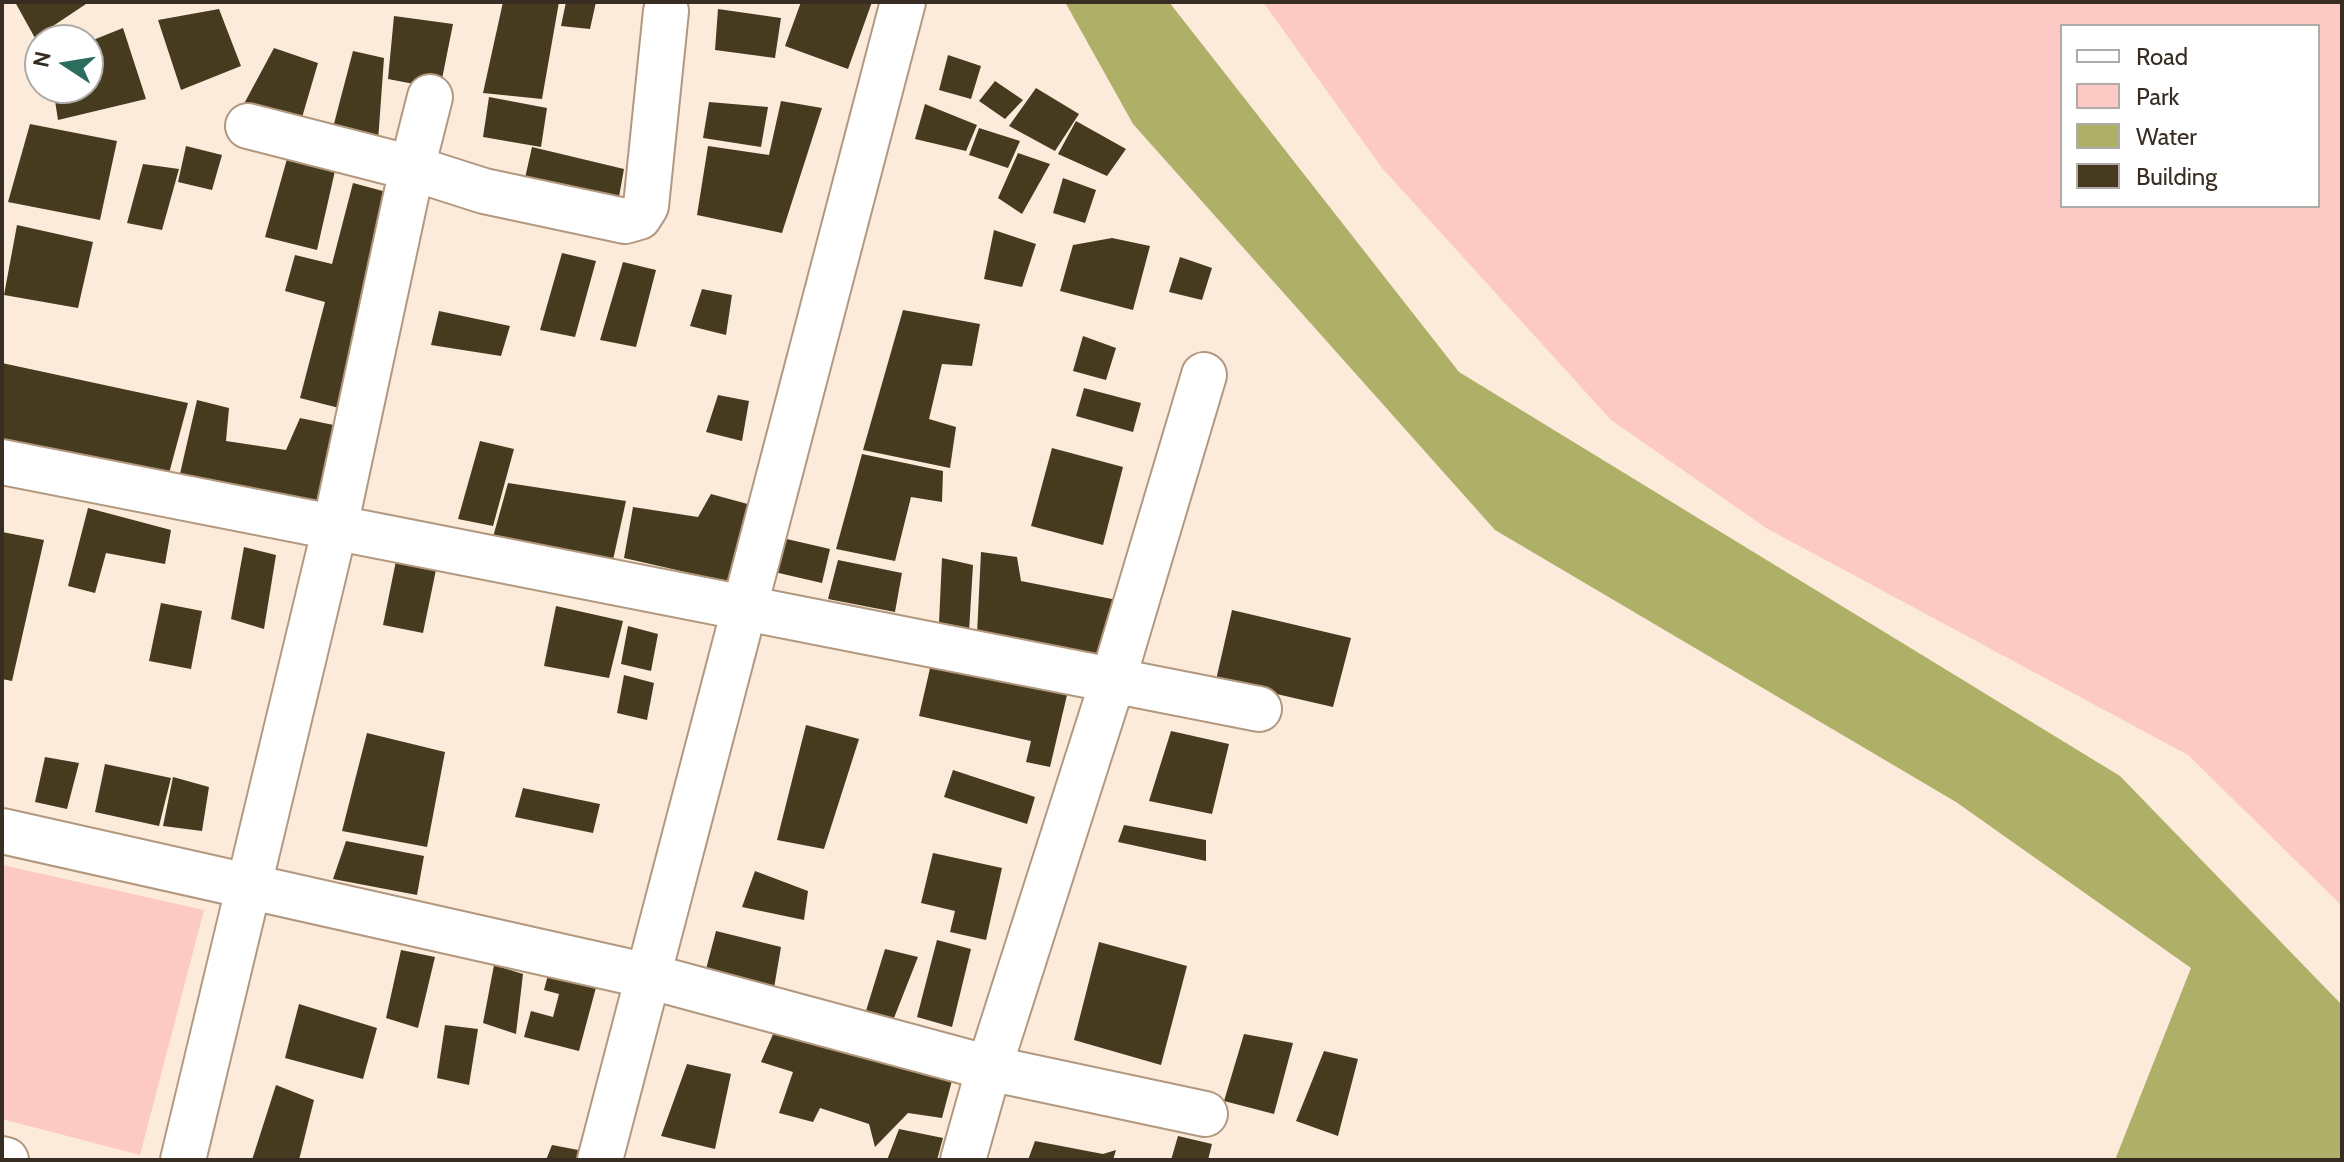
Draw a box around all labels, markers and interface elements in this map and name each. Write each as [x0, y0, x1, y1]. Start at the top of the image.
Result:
north arrow [24, 24, 104, 104]
legend [2060, 24, 2320, 208]
text: Road [2136, 42, 2188, 71]
text: N [27, 49, 57, 70]
text: Park [2136, 82, 2179, 111]
text: Water [2136, 122, 2197, 151]
text: Building [2136, 162, 2217, 191]

